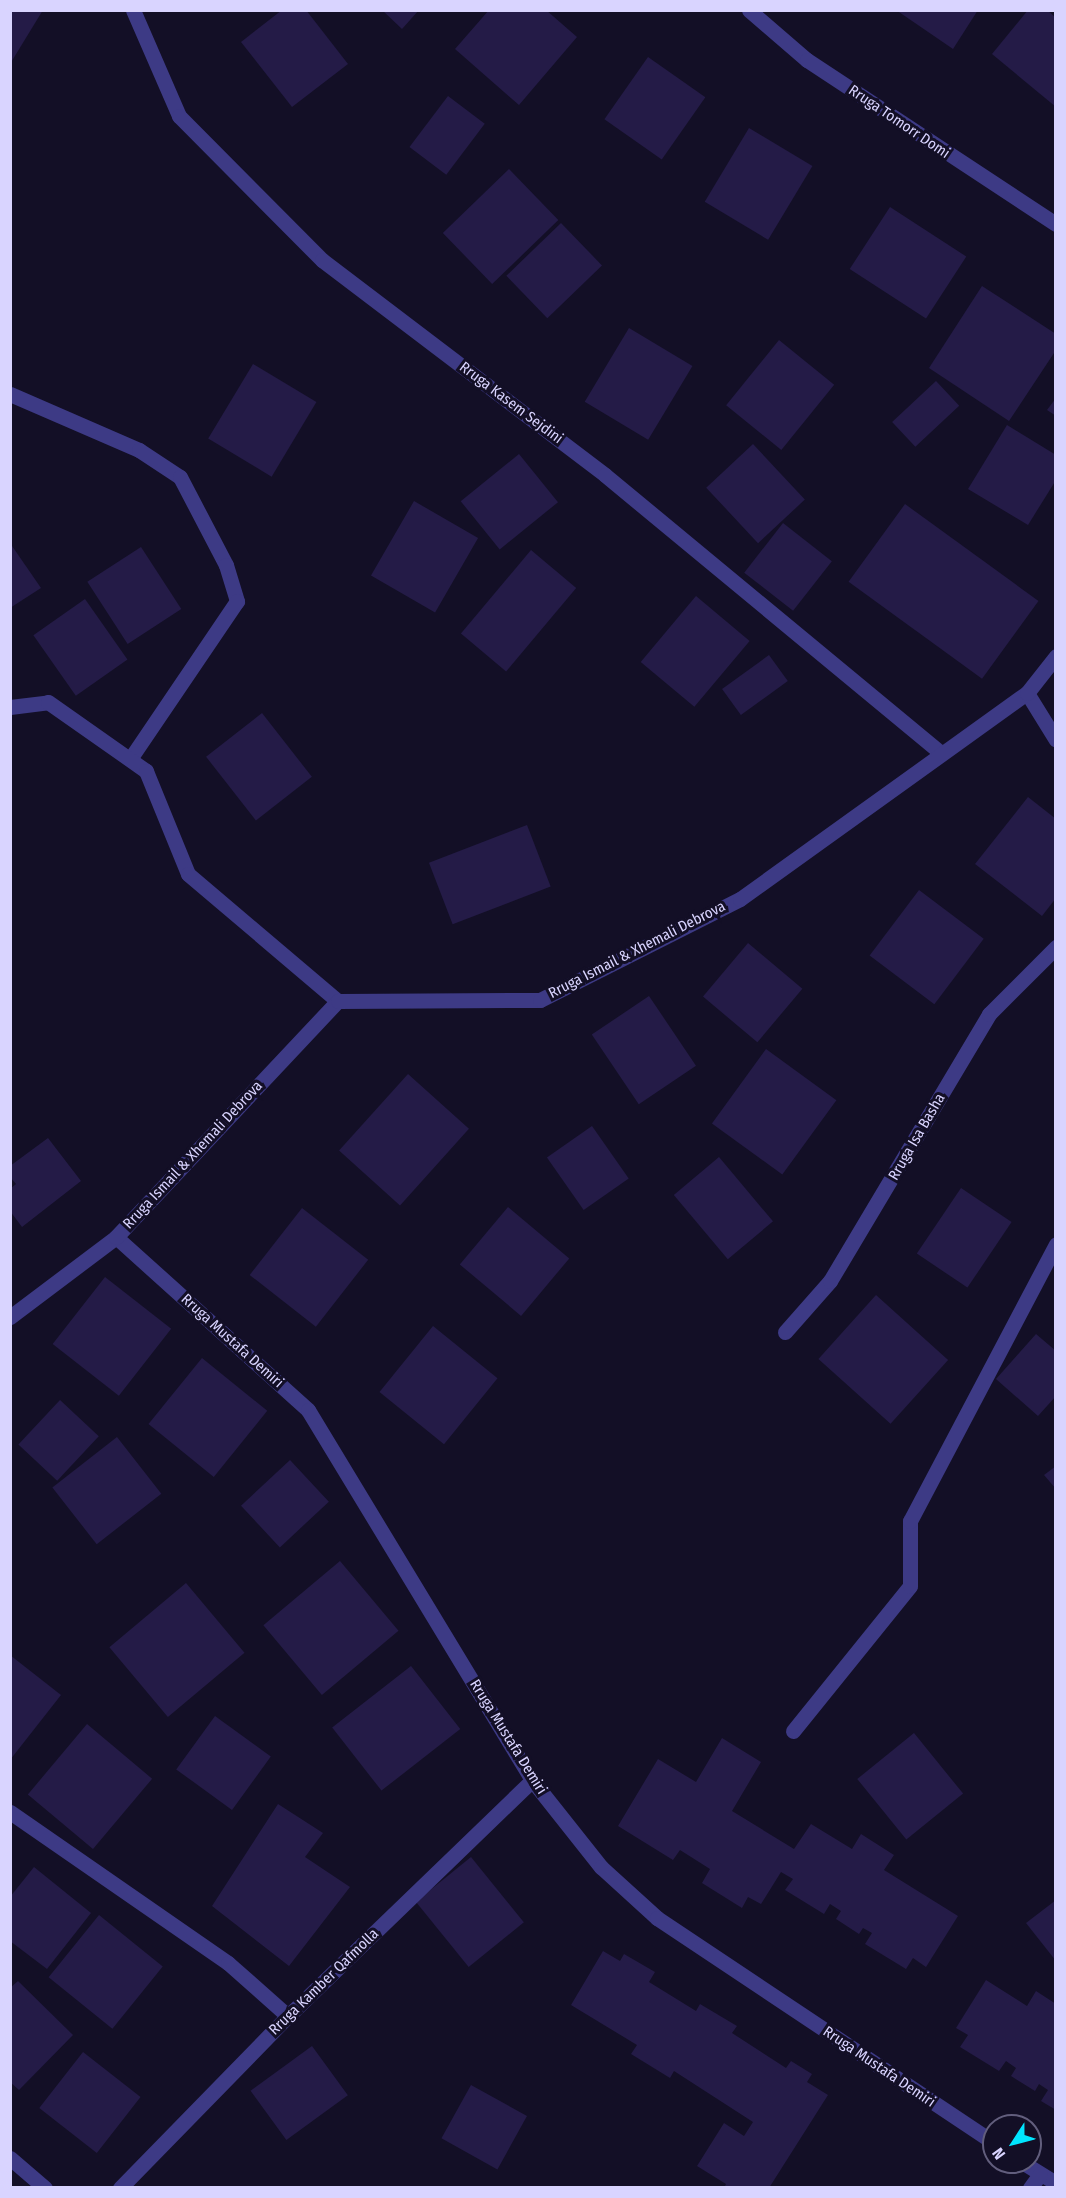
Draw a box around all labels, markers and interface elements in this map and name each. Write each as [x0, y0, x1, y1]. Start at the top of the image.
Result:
street label: Rruga Tomorr Domi [845, 81, 953, 163]
street label: Rruga Kasem Sejdini [456, 358, 566, 448]
street label: Rruga Ismail & Xhemali Debrova [546, 897, 728, 1003]
street label: Rruga Ismail & Xhemali Debrova [120, 1077, 266, 1233]
street label: Rruga Isa Basha [885, 1090, 949, 1184]
street label: Rruga Mustafa Demiri [177, 1290, 287, 1392]
street label: Rruga Mustafa Demiri [466, 1676, 550, 1798]
street label: Rruga Kamber Qafmolla [265, 1925, 383, 2039]
street label: Rruga Mustafa Demiri [819, 2023, 939, 2111]
north arrow [982, 2114, 1042, 2174]
text: N [988, 2144, 1009, 2163]

